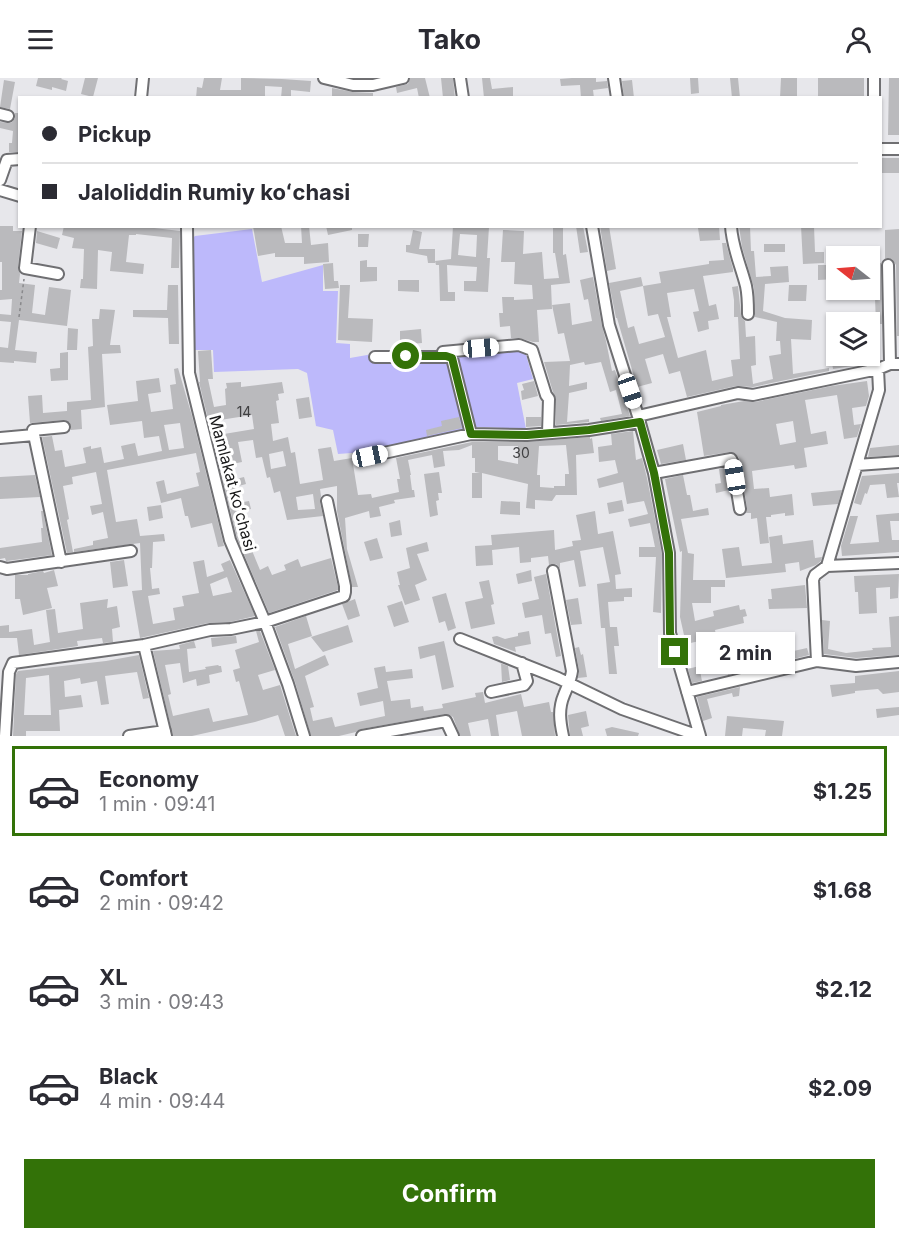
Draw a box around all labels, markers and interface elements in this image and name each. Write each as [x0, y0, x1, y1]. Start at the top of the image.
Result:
icon: menu [24, 23, 57, 56]
text: Tako [418, 23, 481, 56]
icon: person [842, 23, 875, 56]
text: Pickup [78, 121, 152, 147]
text: Jaloliddin Rumiy koʻchasi [78, 179, 350, 205]
north arrow [826, 246, 880, 300]
map controls [826, 246, 880, 366]
button: layers [826, 312, 880, 366]
car [462, 337, 500, 359]
route start [392, 342, 419, 369]
car [616, 371, 644, 411]
house number: 14 [237, 403, 251, 420]
street label: Mamlakat koʻchasi [205, 413, 261, 553]
car [351, 443, 389, 469]
house number: 30 [512, 444, 530, 461]
car [723, 458, 747, 496]
callout: 2 min [696, 631, 795, 673]
route end [661, 638, 688, 665]
text: 2 min [719, 641, 772, 665]
icon: car [27, 764, 81, 818]
text: Economy [99, 766, 199, 792]
text: $1.25 [813, 778, 872, 804]
text: 1 min · 09:41 [99, 792, 215, 816]
icon: car [27, 863, 81, 917]
text: Comfort [99, 865, 188, 891]
text: $1.68 [813, 877, 872, 903]
text: 2 min · 09:42 [99, 891, 224, 915]
icon: car [27, 962, 81, 1016]
text: XL [99, 964, 128, 990]
text: $2.12 [815, 976, 872, 1002]
text: 3 min · 09:43 [99, 990, 224, 1014]
icon: car [27, 1061, 81, 1115]
text: Black [99, 1063, 158, 1089]
text: $2.09 [808, 1075, 872, 1101]
text: 4 min · 09:44 [99, 1089, 225, 1113]
button: Confirm [24, 1159, 875, 1228]

